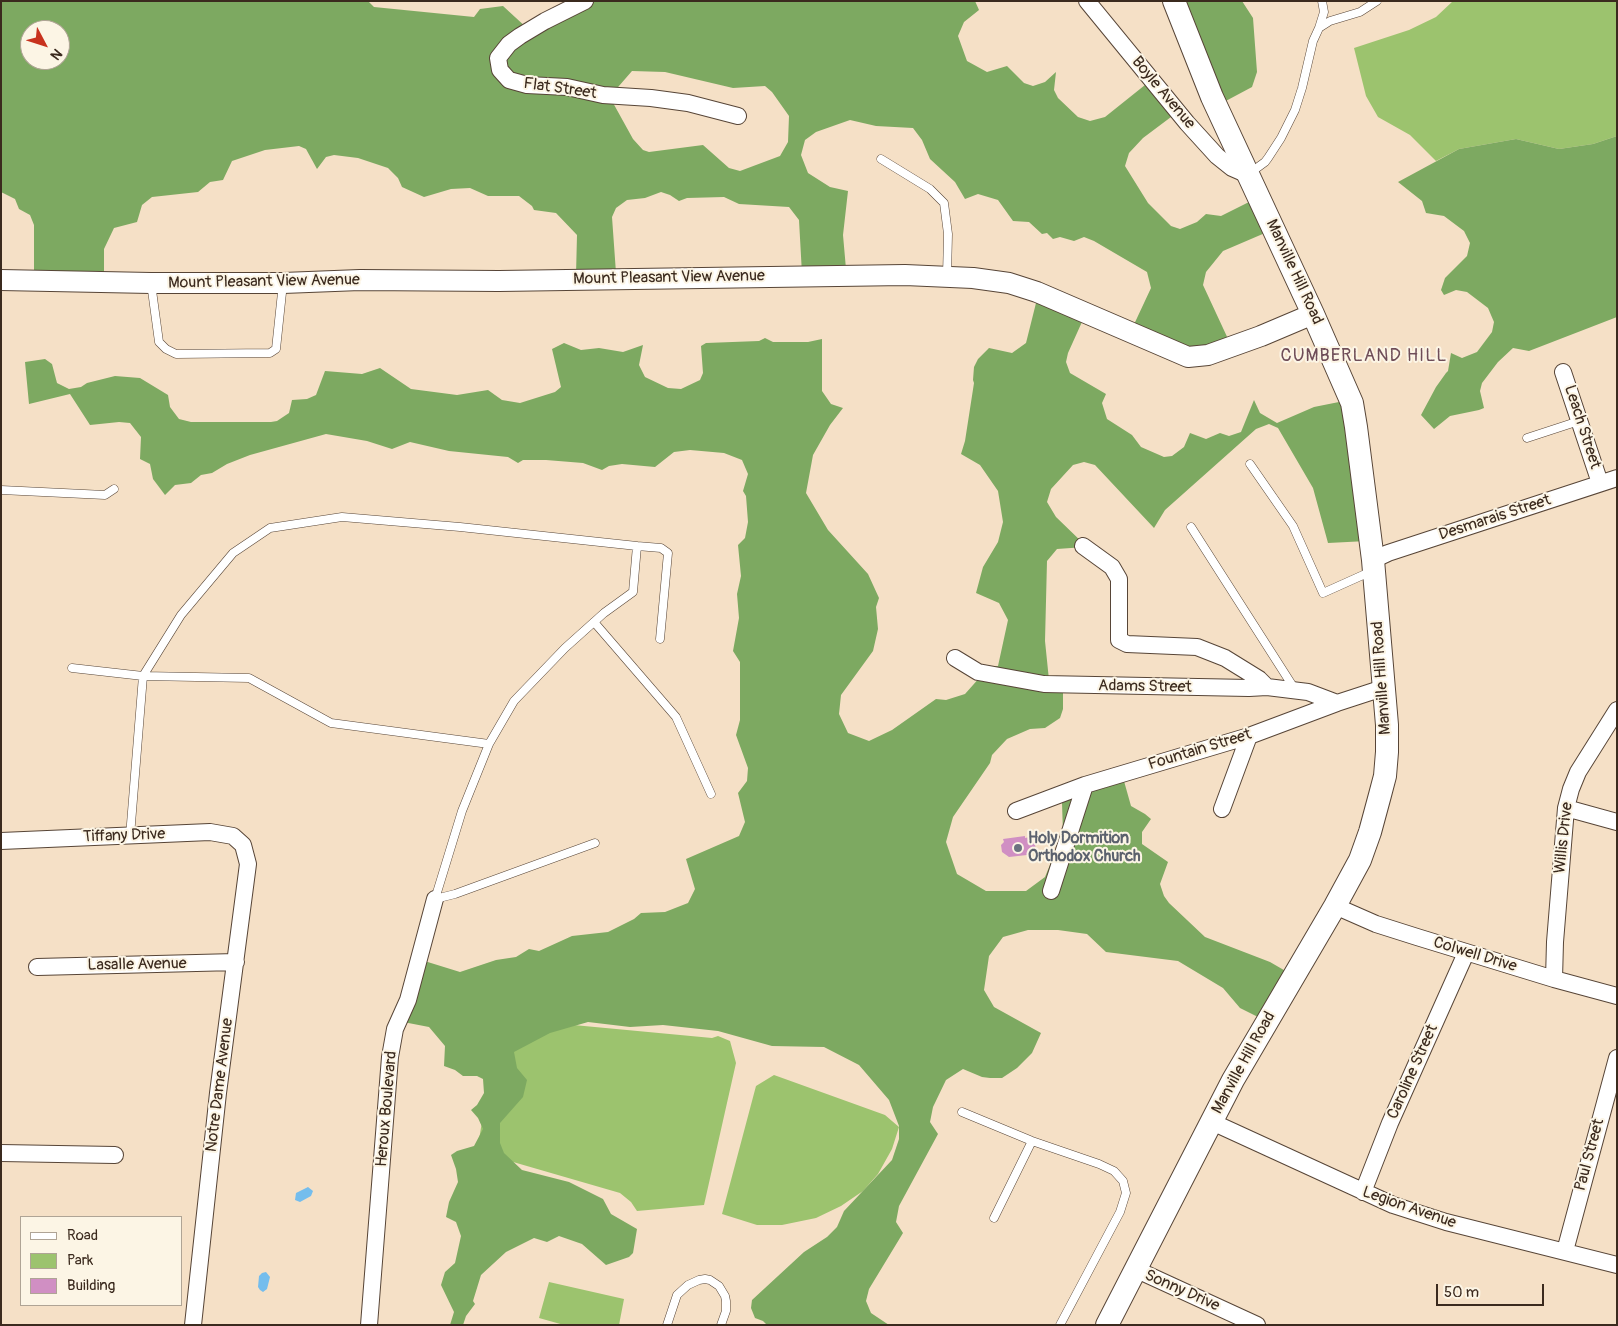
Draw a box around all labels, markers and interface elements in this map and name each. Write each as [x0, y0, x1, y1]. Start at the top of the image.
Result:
north arrow [20, 20, 70, 70]
text: N [47, 45, 66, 63]
street label: Boyle Avenue [1127, 53, 1199, 133]
street label: Flat Street [522, 74, 598, 104]
street label: Manville Hill Road [1261, 216, 1327, 328]
street label: Mount Pleasant View Avenue [573, 267, 765, 289]
street label: Mount Pleasant View Avenue [168, 271, 360, 293]
district label: CUMBERLAND HILL [1279, 345, 1449, 367]
street label: Leach Street [1559, 383, 1605, 471]
street label: Desmarais Street [1437, 491, 1553, 545]
street label: Manville Hill Road [1368, 621, 1396, 735]
street label: Adams Street [1098, 677, 1192, 697]
street label: Fountain Street [1146, 725, 1254, 775]
street label: Willis Drive [1551, 801, 1577, 875]
street label: Tiffany Drive [83, 825, 165, 847]
place label: Holy Dormition Orthodox Church [1028, 829, 1141, 867]
marker: Holy Dormition Orthodox Church [1012, 842, 1024, 854]
street label: Colwell Drive [1431, 933, 1519, 977]
street label: Lasalle Avenue [87, 955, 187, 975]
street label: Manville Hill Road [1208, 1009, 1280, 1117]
street label: Notre Dame Avenue [202, 1017, 238, 1153]
street label: Caroline Street [1384, 1022, 1442, 1122]
street label: Heroux Boulevard [372, 1050, 402, 1168]
street label: Paul Street [1571, 1117, 1609, 1193]
street label: Legion Avenue [1360, 1183, 1458, 1233]
legend [20, 1216, 182, 1306]
text: Road [67, 1226, 98, 1245]
text: Park [67, 1251, 93, 1270]
street label: Sonny Drive [1142, 1266, 1222, 1316]
scale bar [1438, 1274, 1546, 1306]
text: Building [67, 1276, 115, 1295]
text: 50 m [1444, 1283, 1479, 1302]

